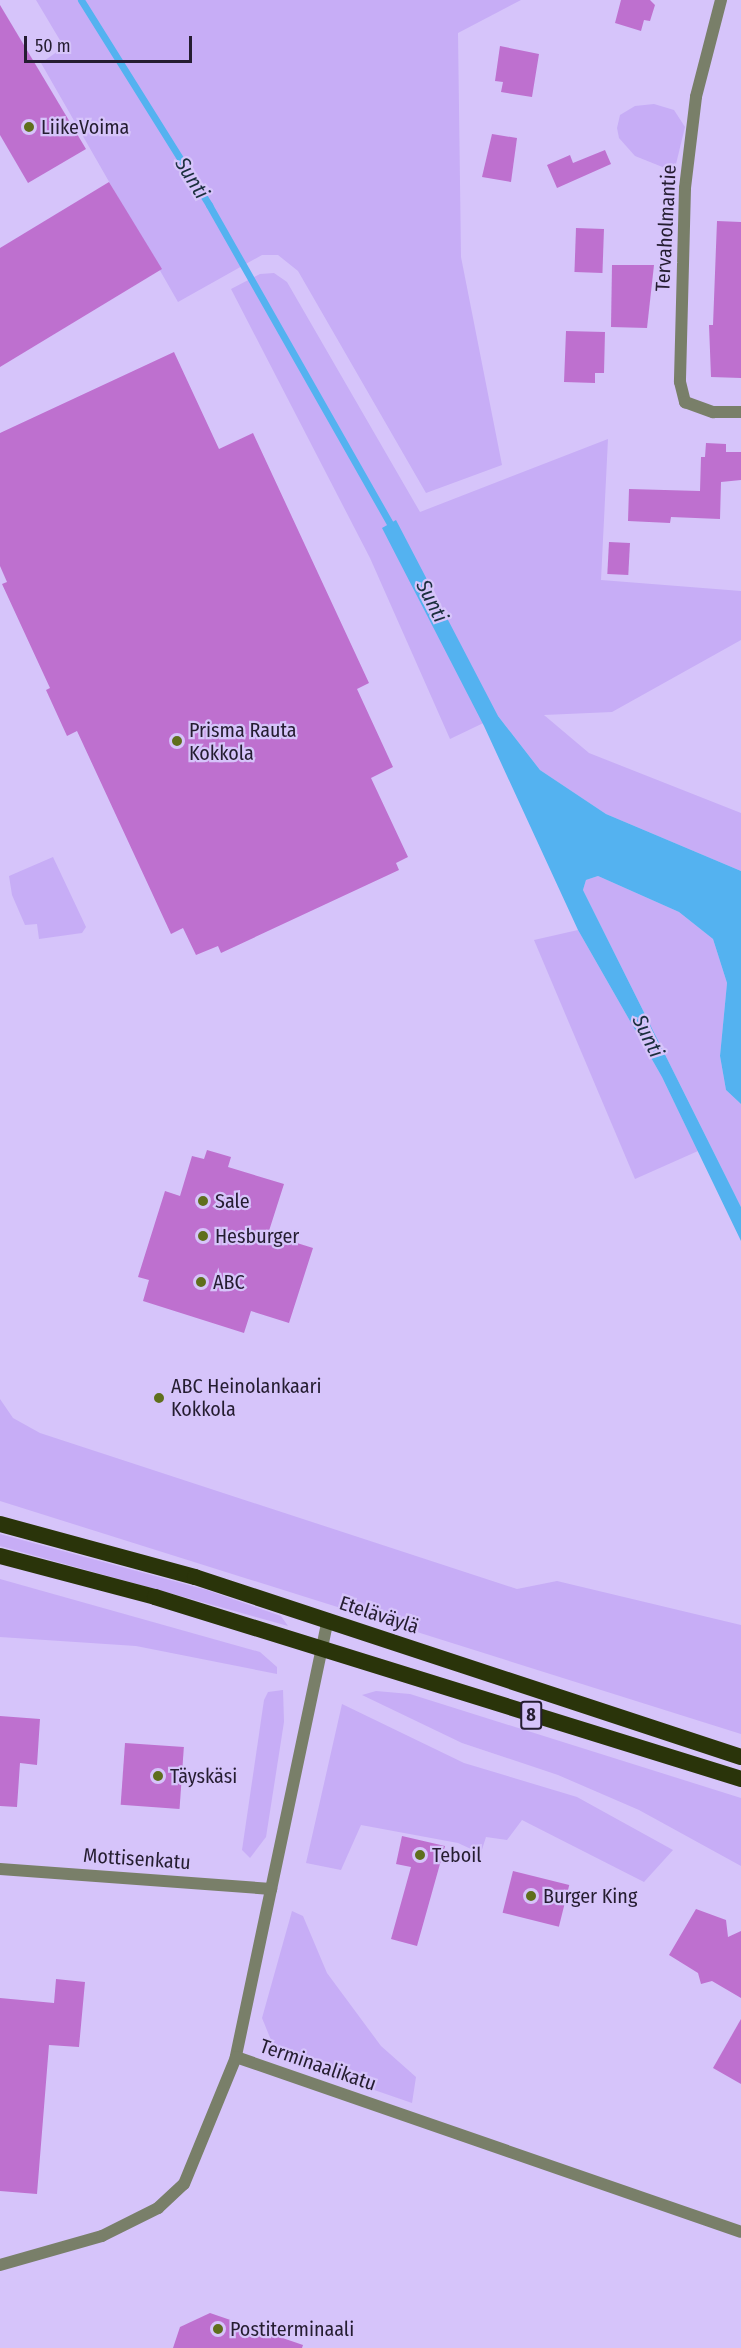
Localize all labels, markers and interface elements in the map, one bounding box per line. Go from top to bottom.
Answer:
scale bar [27,24,195,62]
text: 50 m [35,35,71,57]
place label: LiikeVoima [41,115,129,139]
marker: LiikeVoima [22,120,36,134]
water label: Sunti [170,153,214,203]
street label: Tervaholmantie [651,164,681,292]
water label: Sunti [411,576,453,626]
place label: Prisma Rauta Kokkola [189,718,297,765]
marker: Prisma Rauta Kokkola [170,734,184,748]
water label: Sunti [627,1011,669,1061]
place label: Sale [215,1189,250,1213]
marker: Sale [196,1194,210,1208]
place label: Hesburger [215,1224,299,1248]
marker: Hesburger [196,1229,210,1243]
place label: ABC [213,1270,245,1294]
marker: ABC [194,1275,208,1289]
place label: ABC Heinolankaari Kokkola [171,1374,321,1421]
marker: ABC Heinolankaari Kokkola [152,1391,166,1405]
street label: Eteläväylä [336,1591,422,1639]
road number: 8 [519,1700,543,1730]
place label: Täyskäsi [170,1764,237,1788]
marker: Täyskäsi [151,1769,165,1783]
street label: Mottisenkatu [82,1843,192,1875]
place label: Teboil [432,1843,482,1867]
marker: Teboil [413,1848,427,1862]
place label: Burger King [543,1884,637,1908]
marker: Burger King [524,1889,538,1903]
street label: Terminaalikatu [257,2034,379,2096]
place label: Postiterminaali [230,2317,354,2341]
marker: Postiterminaali [211,2322,225,2336]

